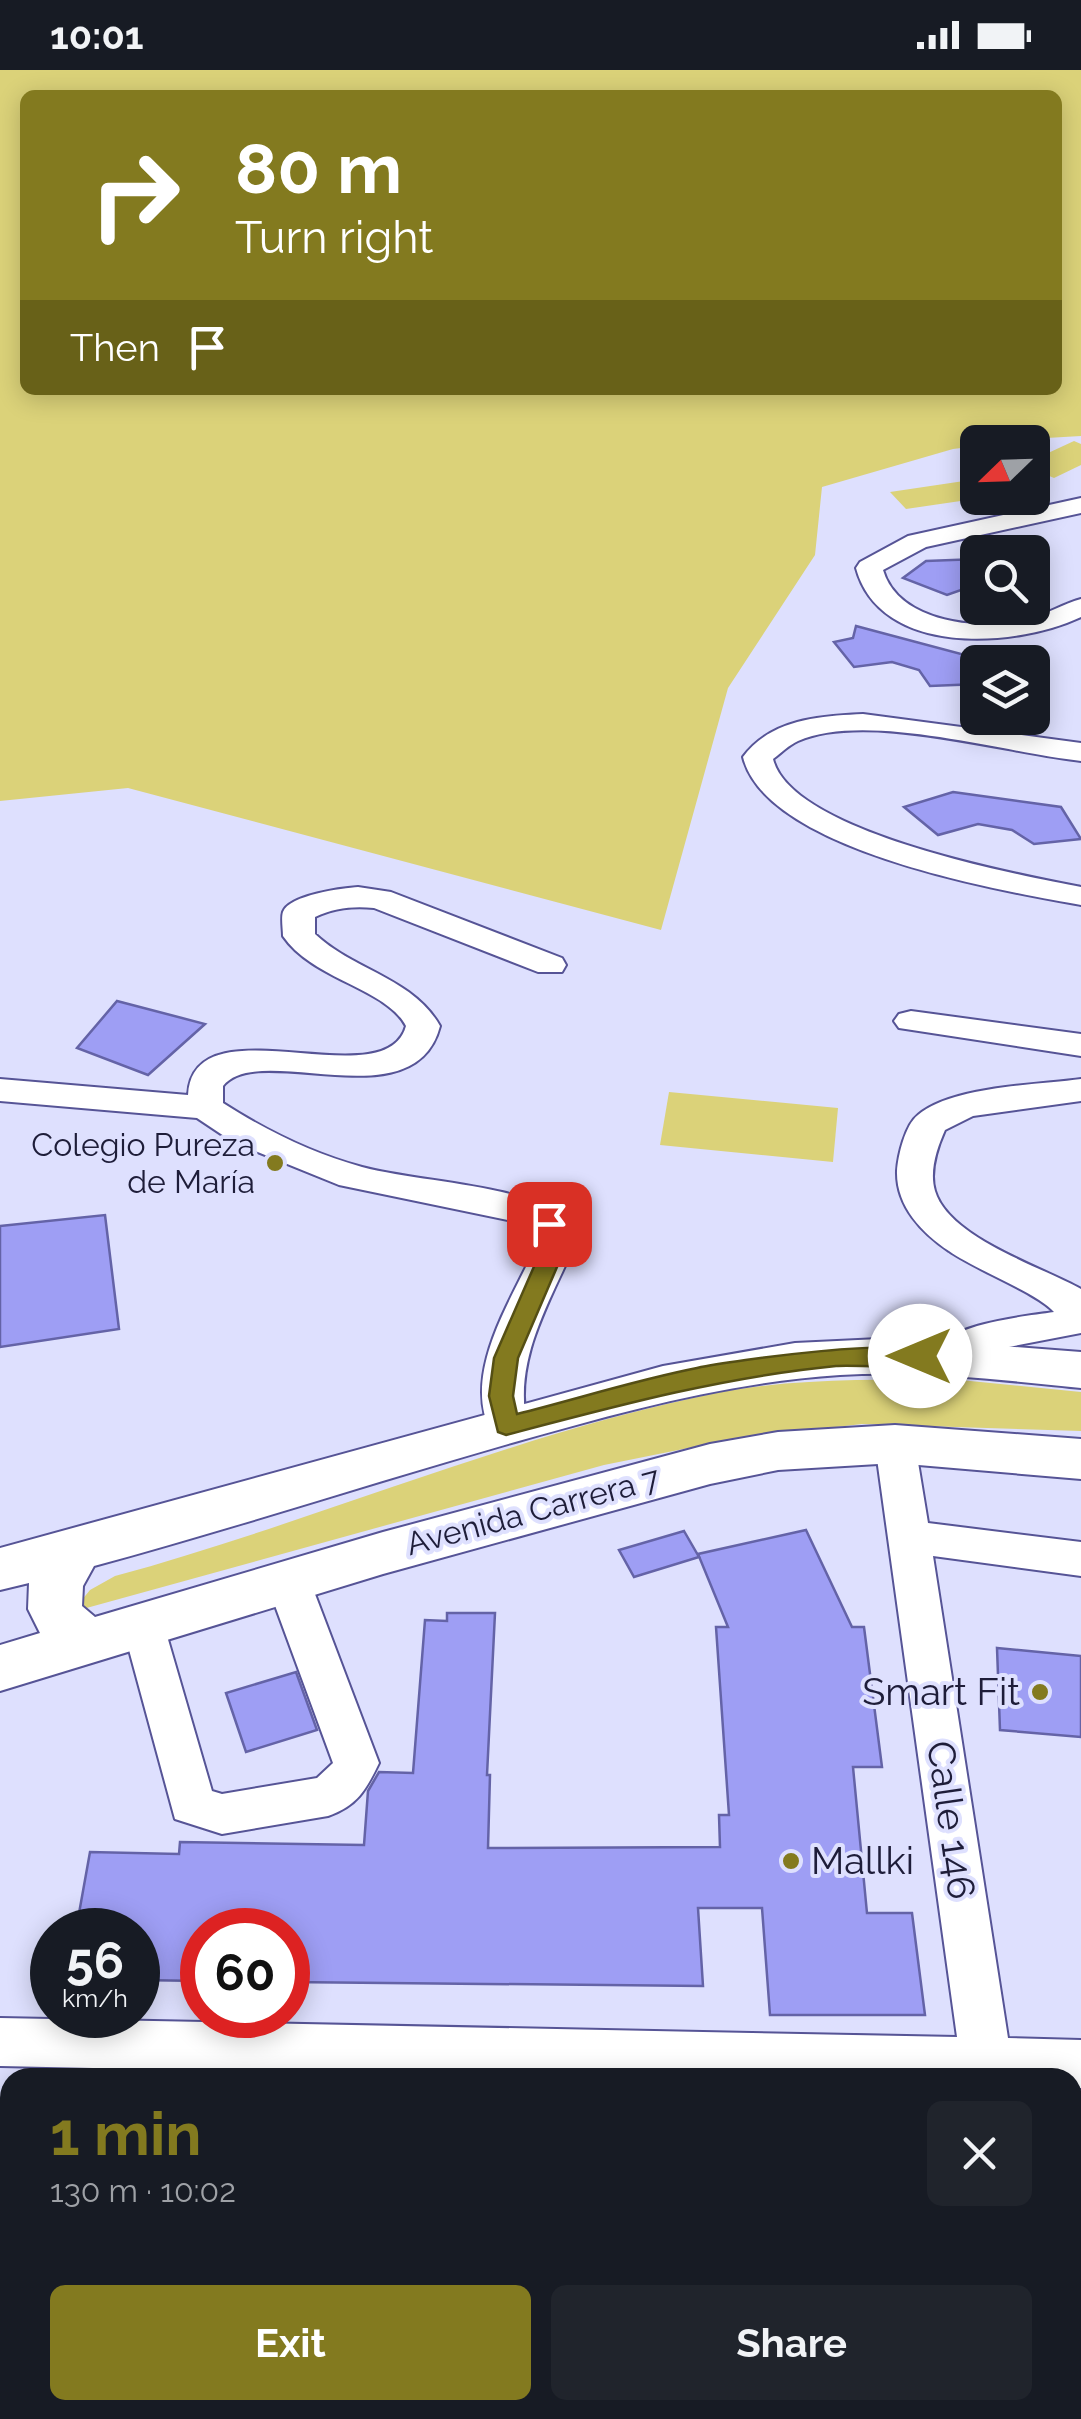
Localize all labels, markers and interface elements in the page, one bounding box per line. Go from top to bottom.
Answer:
text: 10:01 [50,13,144,58]
text: 80 m [235,127,402,209]
icon: right [70,130,200,260]
text: Turn right [235,211,433,264]
icon: arrive [180,320,235,375]
text: Then [70,325,160,370]
north arrow [960,425,1050,515]
map controls [960,425,1050,735]
button: search [960,535,1050,625]
button: layers [960,645,1050,735]
place label: Colegio Pureza de María [31,1126,255,1200]
marker: Colegio Pureza de María [264,1152,286,1174]
pin [507,1182,592,1267]
icon: arrive [522,1197,577,1252]
position arrow [868,1304,972,1408]
street label: Avenida Carrera 7 [402,1459,664,1562]
place label: Smart Fit [862,1669,1020,1714]
marker: Smart Fit [1029,1681,1051,1703]
street label: Calle 146 [918,1738,985,1902]
place label: Mallki [811,1838,914,1883]
marker: Mallki [780,1850,802,1872]
speed limit sign: 60 [180,1908,310,2038]
text: 56 [66,1931,124,1990]
text: km/h [62,1983,128,2013]
text: 1 min [50,2099,201,2169]
button: close [927,2101,1032,2206]
text: 130 m · 10:02 [50,2172,236,2209]
button: Exit [50,2285,531,2400]
button: Share [551,2285,1032,2400]

